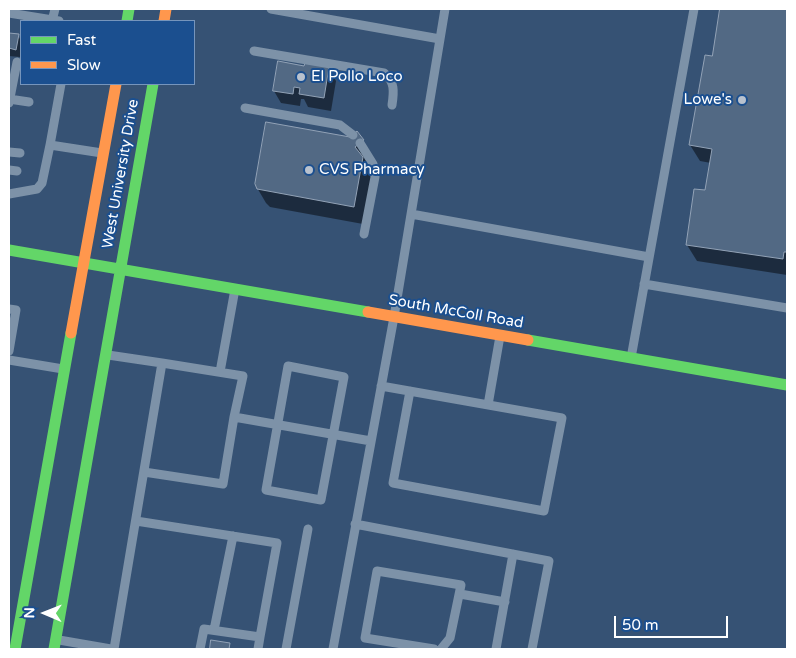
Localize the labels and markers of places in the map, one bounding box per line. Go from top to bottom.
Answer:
place label: El Pollo Loco [311,68,402,86]
marker: El Pollo Loco [295,71,307,83]
place label: Lowe's [684,91,732,109]
marker: Lowe's [736,94,748,106]
place label: CVS Pharmacy [319,161,424,179]
marker: CVS Pharmacy [303,164,315,176]

